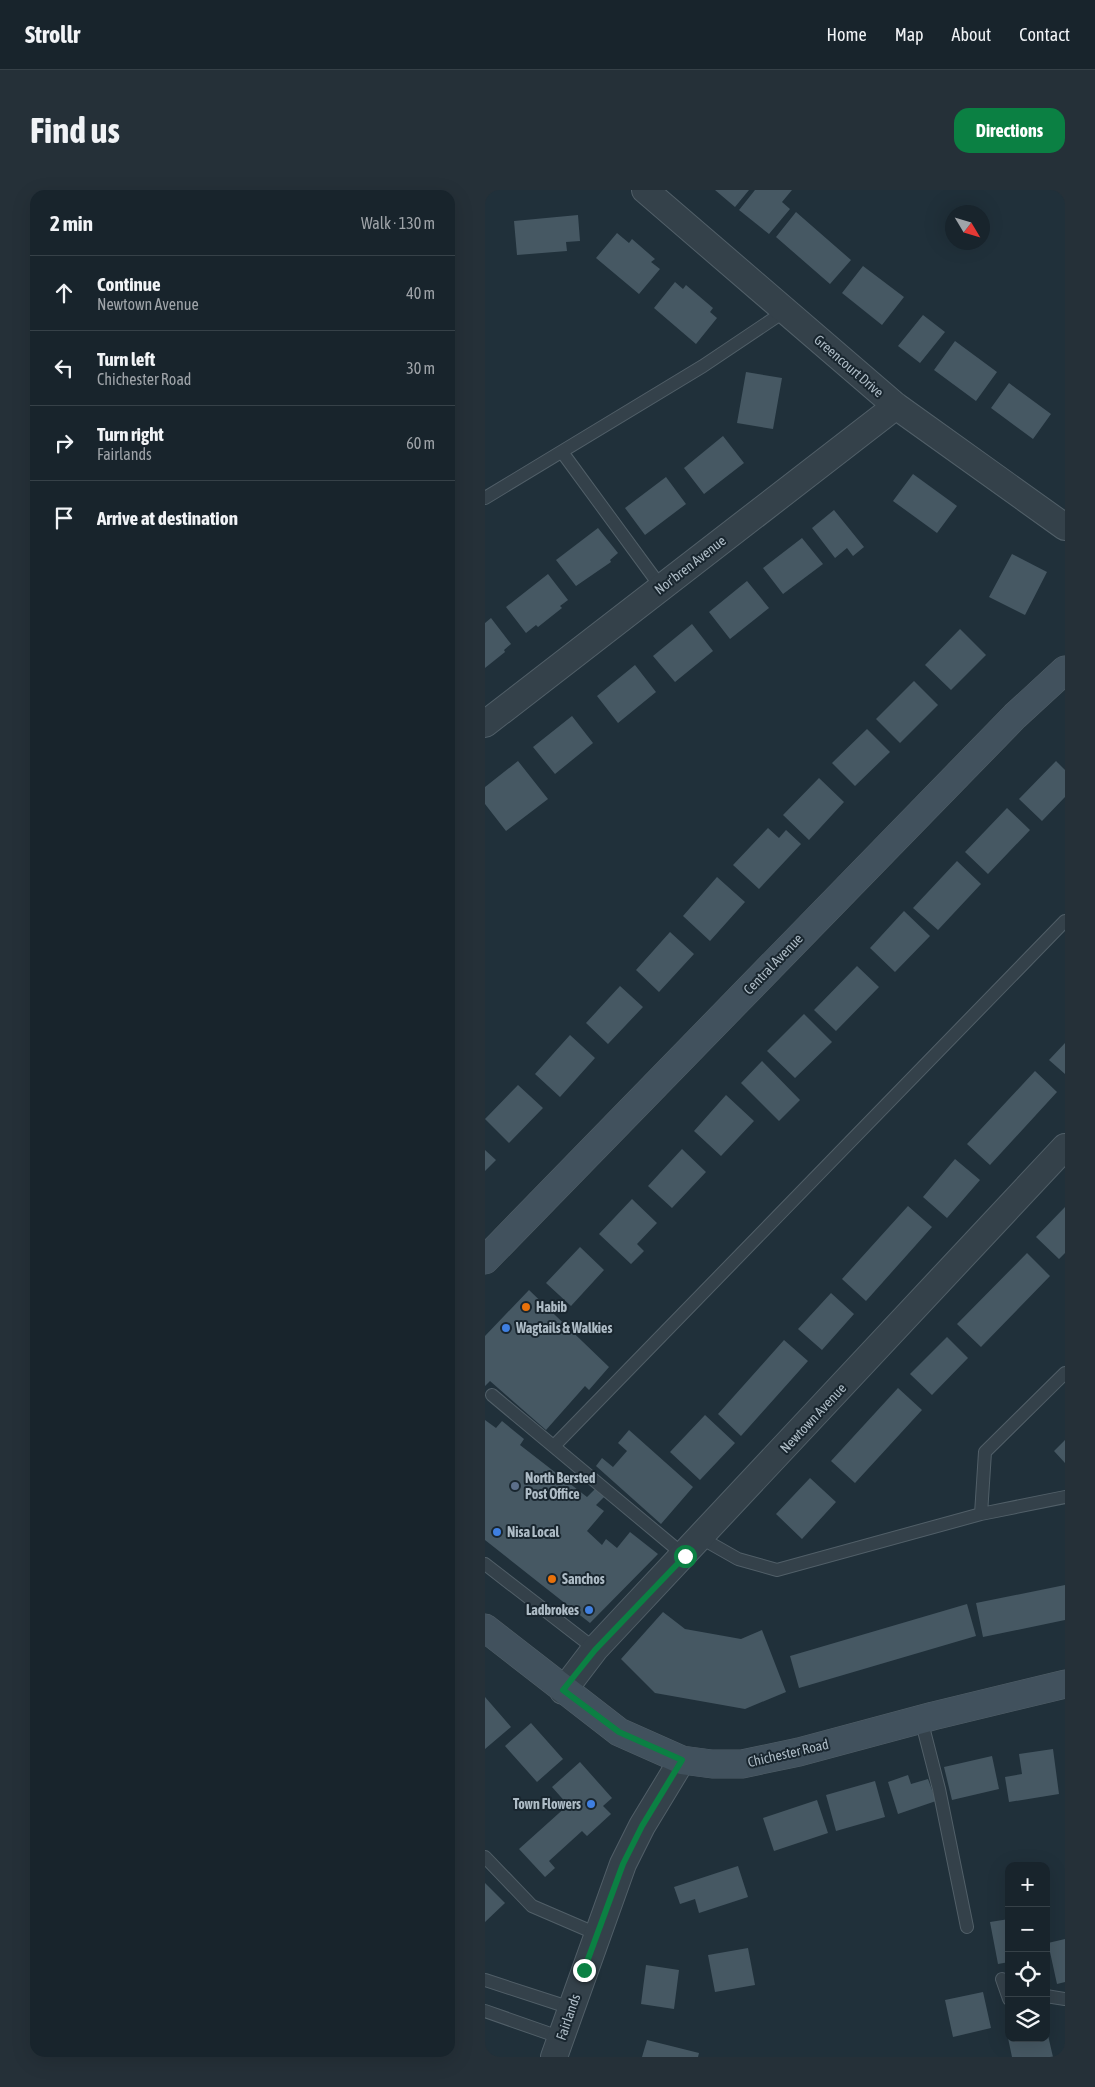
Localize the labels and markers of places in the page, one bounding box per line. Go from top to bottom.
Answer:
place label: Habib [536,1299,567,1315]
marker: Habib [520,1301,532,1313]
place label: Wagtails & Walkies [515,1320,612,1336]
marker: Wagtails & Walkies [500,1322,512,1334]
place label: North Bersted Post Office [525,1470,596,1502]
marker: North Bersted Post Office [509,1480,521,1492]
place label: Nisa Local [507,1524,560,1540]
marker: Nisa Local [491,1526,503,1538]
place label: Sanchos [562,1571,605,1587]
marker: Sanchos [546,1573,558,1585]
place label: Ladbrokes [526,1602,579,1618]
marker: Ladbrokes [583,1604,595,1616]
place label: Town Flowers [513,1796,581,1812]
marker: Town Flowers [585,1798,597,1810]

